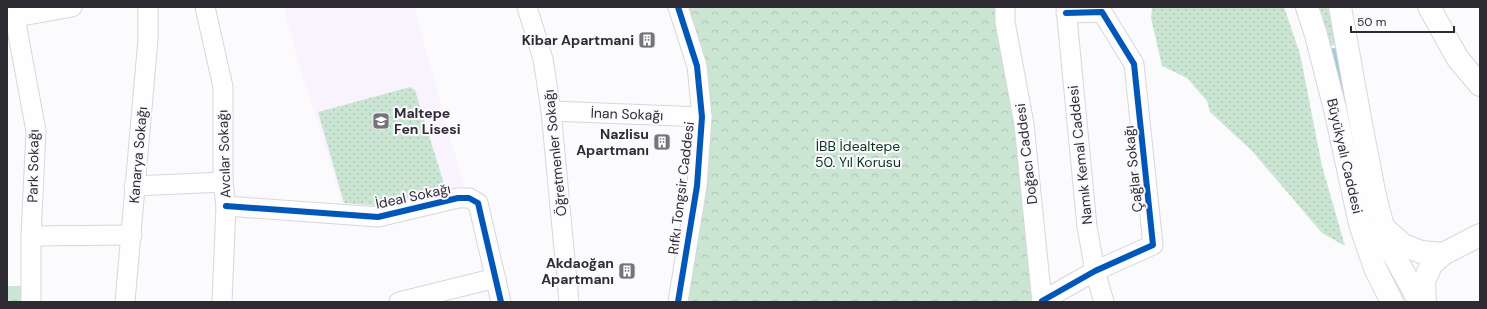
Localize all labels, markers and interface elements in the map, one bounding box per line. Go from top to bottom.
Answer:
scale bar [1351,8,1454,34]
text: 50 m [1357,14,1386,30]
building icon: Kibar Apartmani [637,30,657,50]
place label: Kibar Apartmani [522,31,634,49]
street label: Namık Kemal Caddesi [1064,85,1096,225]
street label: Öğretmenler Sokağı [539,89,571,217]
street label: Büyükyalı Caddesi [1323,97,1367,215]
street label: Doğacı Caddesi [1011,103,1041,205]
place label: Maltepe Fen Lisesi [394,104,461,138]
street label: İnan Sokağı [590,104,664,124]
street label: Kanarya Sokağı [125,106,151,204]
street label: Avcılar Sokağı [213,110,235,198]
school or university icon: Maltepe Fen Lisesi [371,111,391,131]
street label: Rıfkı Tongsir Caddesi [664,121,698,255]
place label: Nazlisu Apartmanı [576,125,649,159]
street label: Çağlar Sokağı [1119,125,1147,213]
street label: Park Sokağı [23,129,43,203]
building icon: Nazlisu Apartmanı [652,132,672,152]
park label: İBB İdealtepe 50. Yıl Korusu [815,137,901,171]
street label: İdeal Sokağı [374,179,452,213]
place label: Akdaoğan Apartmanı [541,254,614,288]
building icon: Akdaoğan Apartmanı [617,261,637,281]

